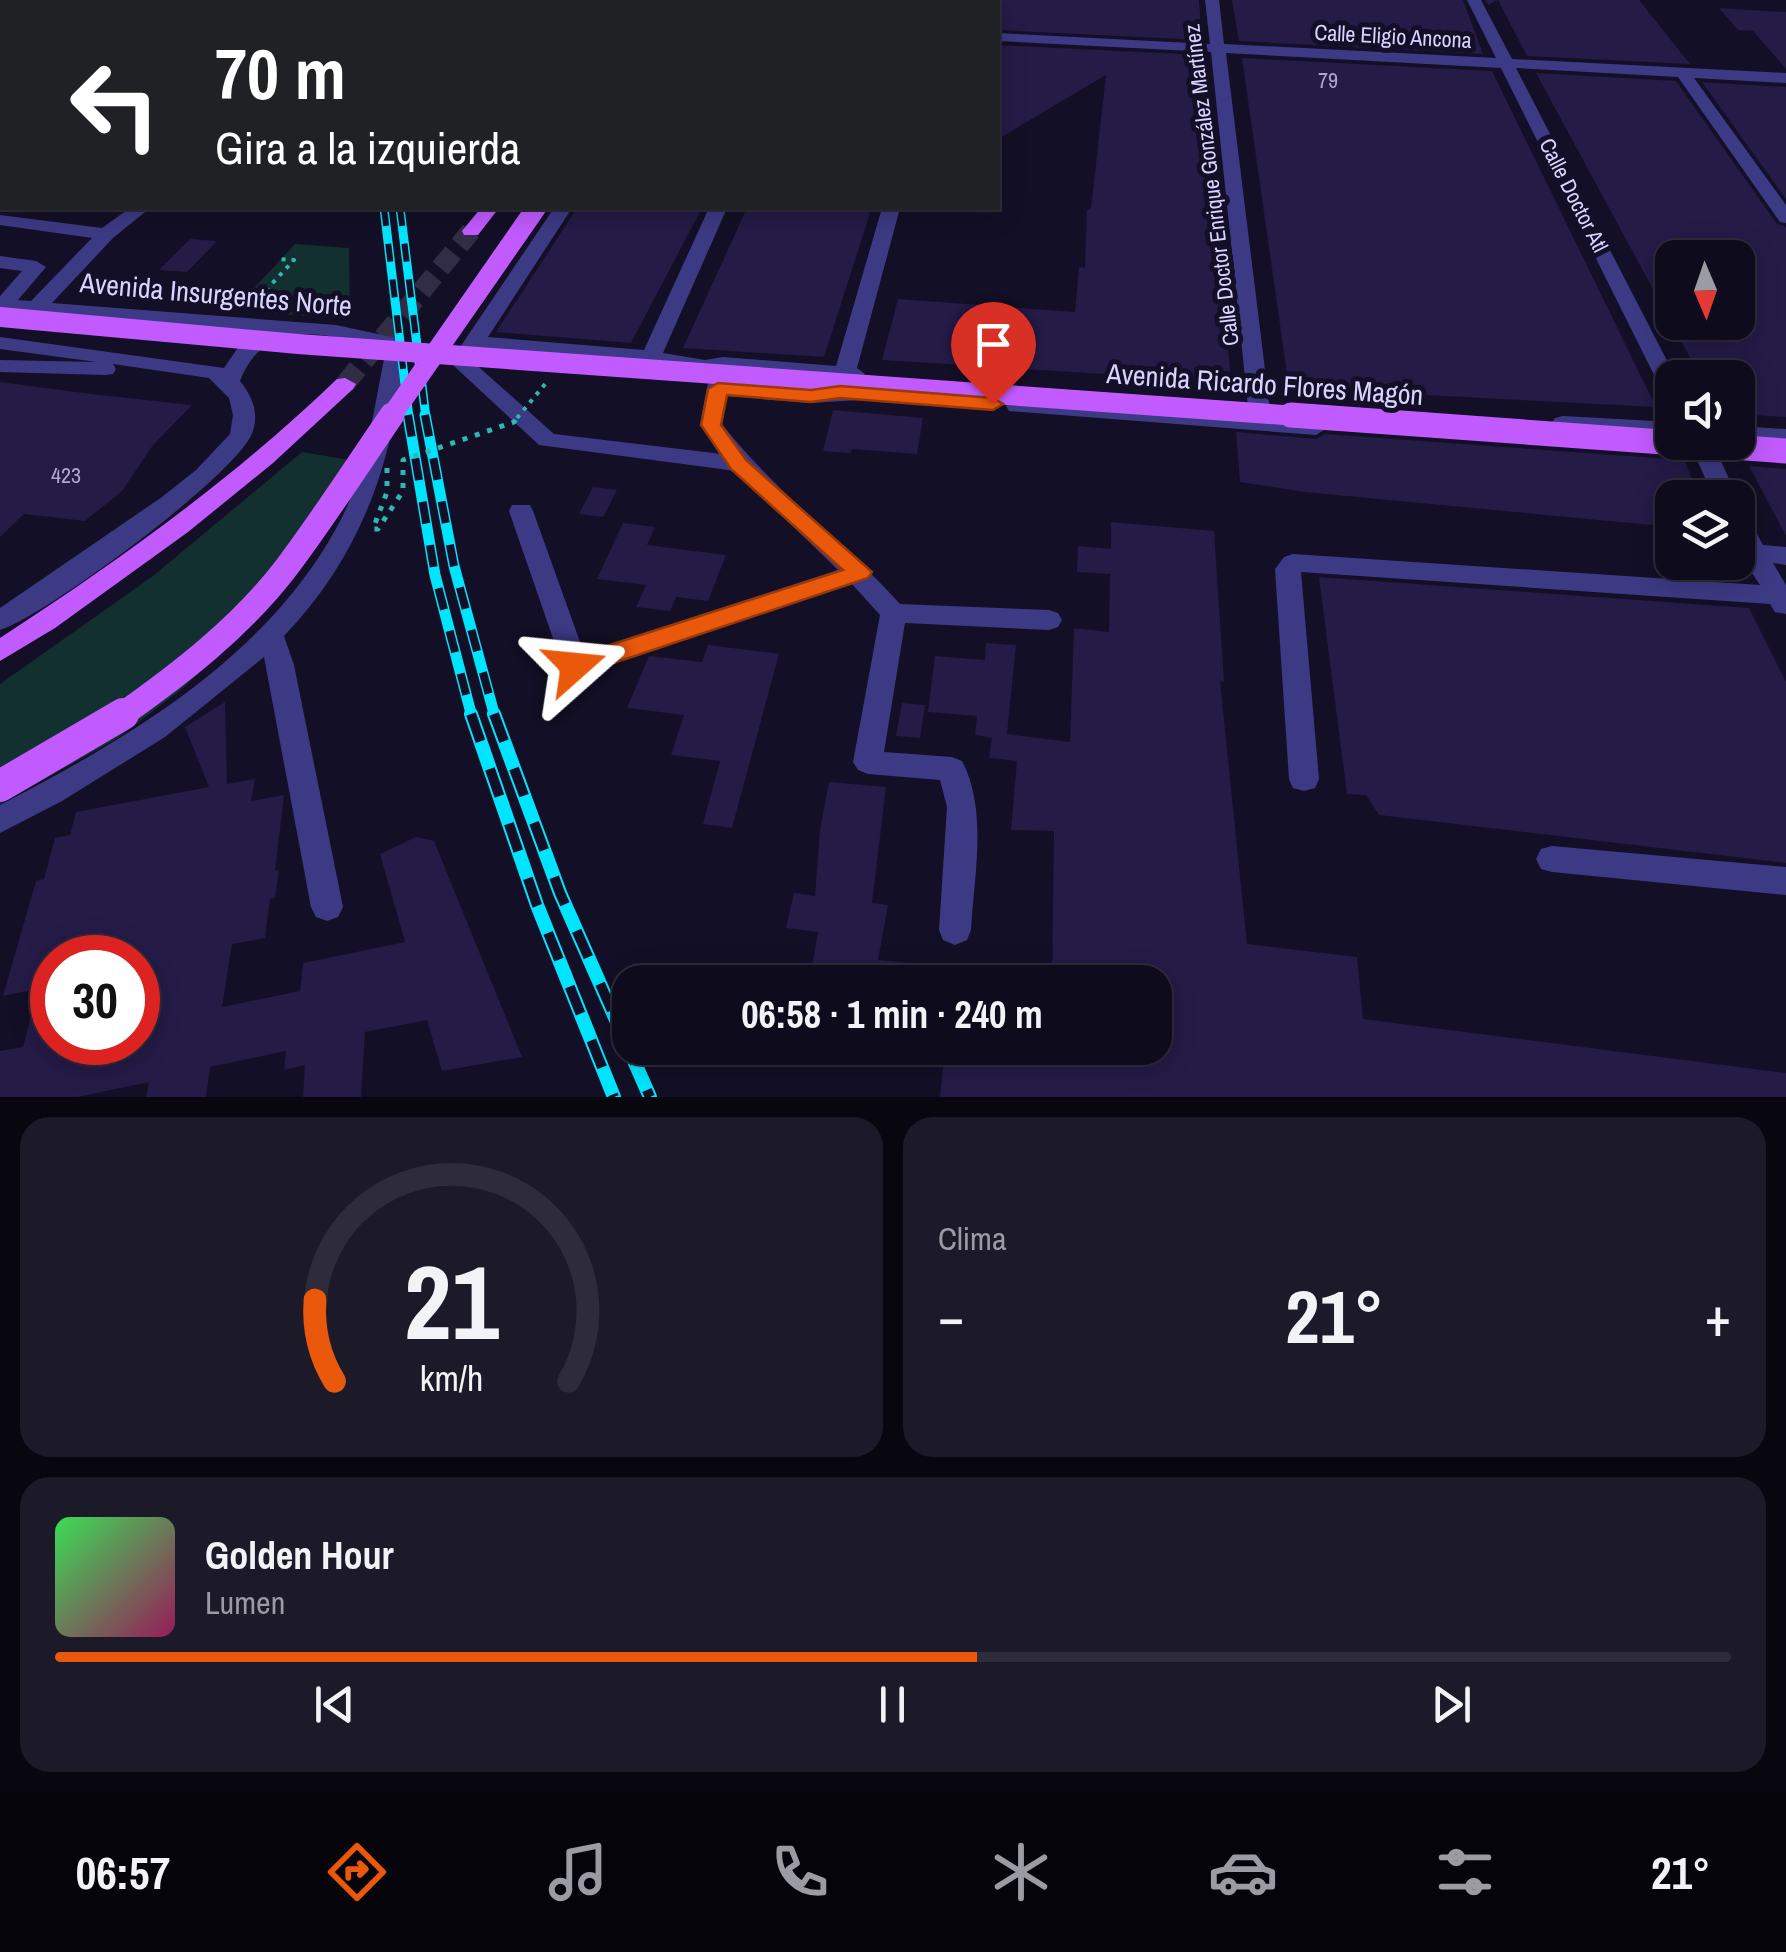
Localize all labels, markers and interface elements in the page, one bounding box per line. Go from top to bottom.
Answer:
street label: Calle Eligio Ancona [1314,17,1472,55]
street label: Calle Doctor Enrique González Martínez [1176,22,1246,348]
text: 70 m [215,27,346,121]
icon: left [50,40,180,170]
house number: 79 [1318,65,1338,95]
text: Gira a la izquierda [215,117,521,178]
street label: Calle Doctor Atl [1532,133,1616,257]
north arrow [1655,240,1755,340]
map controls [1655,240,1755,580]
street label: Avenida Insurgentes Norte [77,263,354,325]
pin [951,302,1036,405]
icon: arrive [966,317,1021,372]
street label: Avenida Ricardo Flores Magón [1104,354,1425,414]
button: sound [1655,360,1755,460]
house number: 423 [51,460,81,490]
button: layers [1655,480,1755,580]
position arrow [523,614,627,718]
speed limit sign: 30 [30,935,160,1065]
text: 06:58 · 1 min · 240 m [741,989,1043,1040]
text: Clima [938,1217,1007,1260]
text: 21 [404,1231,499,1371]
text: 21° [1285,1265,1384,1366]
text: − [938,1279,964,1353]
text: + [1705,1279,1731,1353]
text: km/h [420,1354,483,1402]
text: Golden Hour [205,1530,394,1581]
text: Lumen [205,1581,285,1624]
icon: previous [307,1677,362,1732]
icon: pause [865,1677,920,1732]
icon: next [1424,1677,1479,1732]
icon: directions [322,1837,392,1907]
icon: music [543,1837,613,1907]
icon: phone [765,1837,835,1907]
icon: climate [986,1837,1056,1907]
icon: car [1208,1837,1278,1907]
icon: filters [1430,1837,1500,1907]
text: 06:57 [76,1842,170,1903]
text: 21° [1651,1842,1710,1903]

